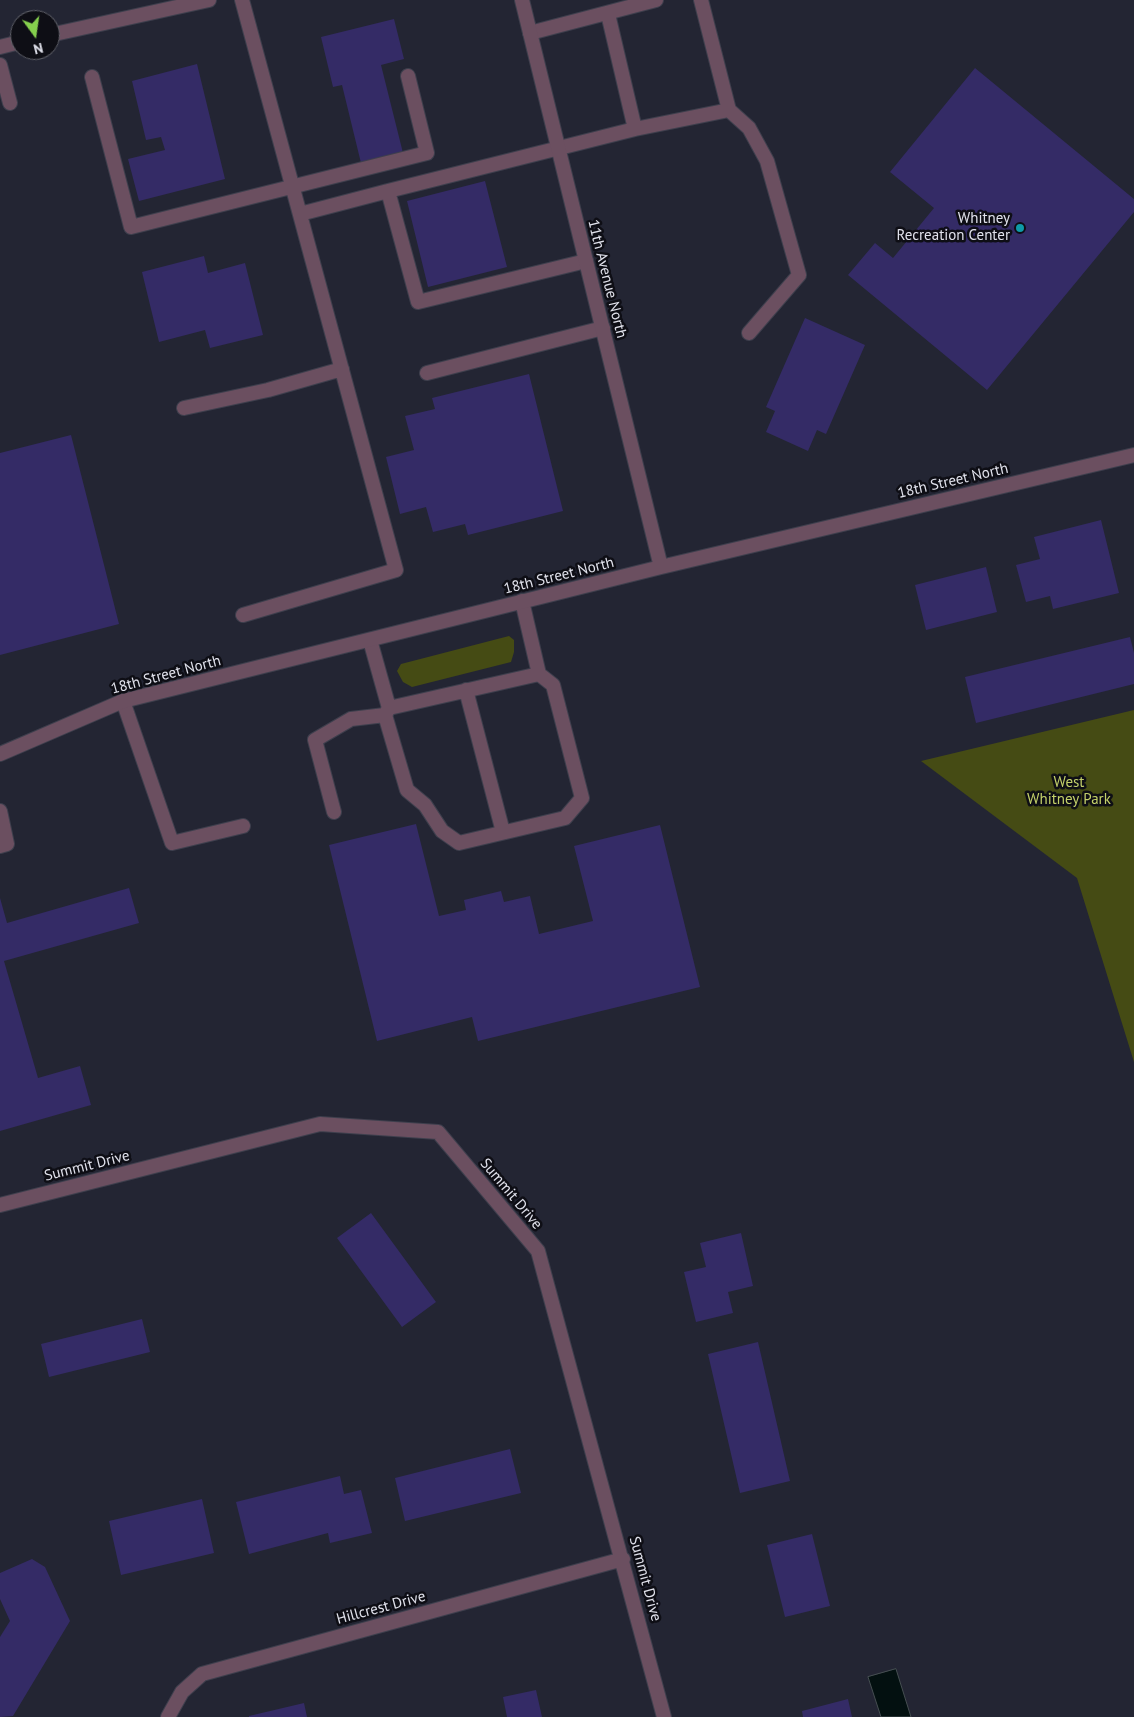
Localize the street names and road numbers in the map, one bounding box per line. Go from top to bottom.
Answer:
street label: 11th Avenue North [584,218,630,340]
street label: 18th Street North [896,460,1010,502]
street label: 18th Street North [502,554,616,598]
street label: 18th Street North [109,652,223,698]
street label: Summit Drive [43,1147,131,1185]
street label: Summit Drive [476,1155,546,1233]
street label: Summit Drive [625,1535,665,1623]
street label: Hillcrest Drive [335,1587,427,1629]

